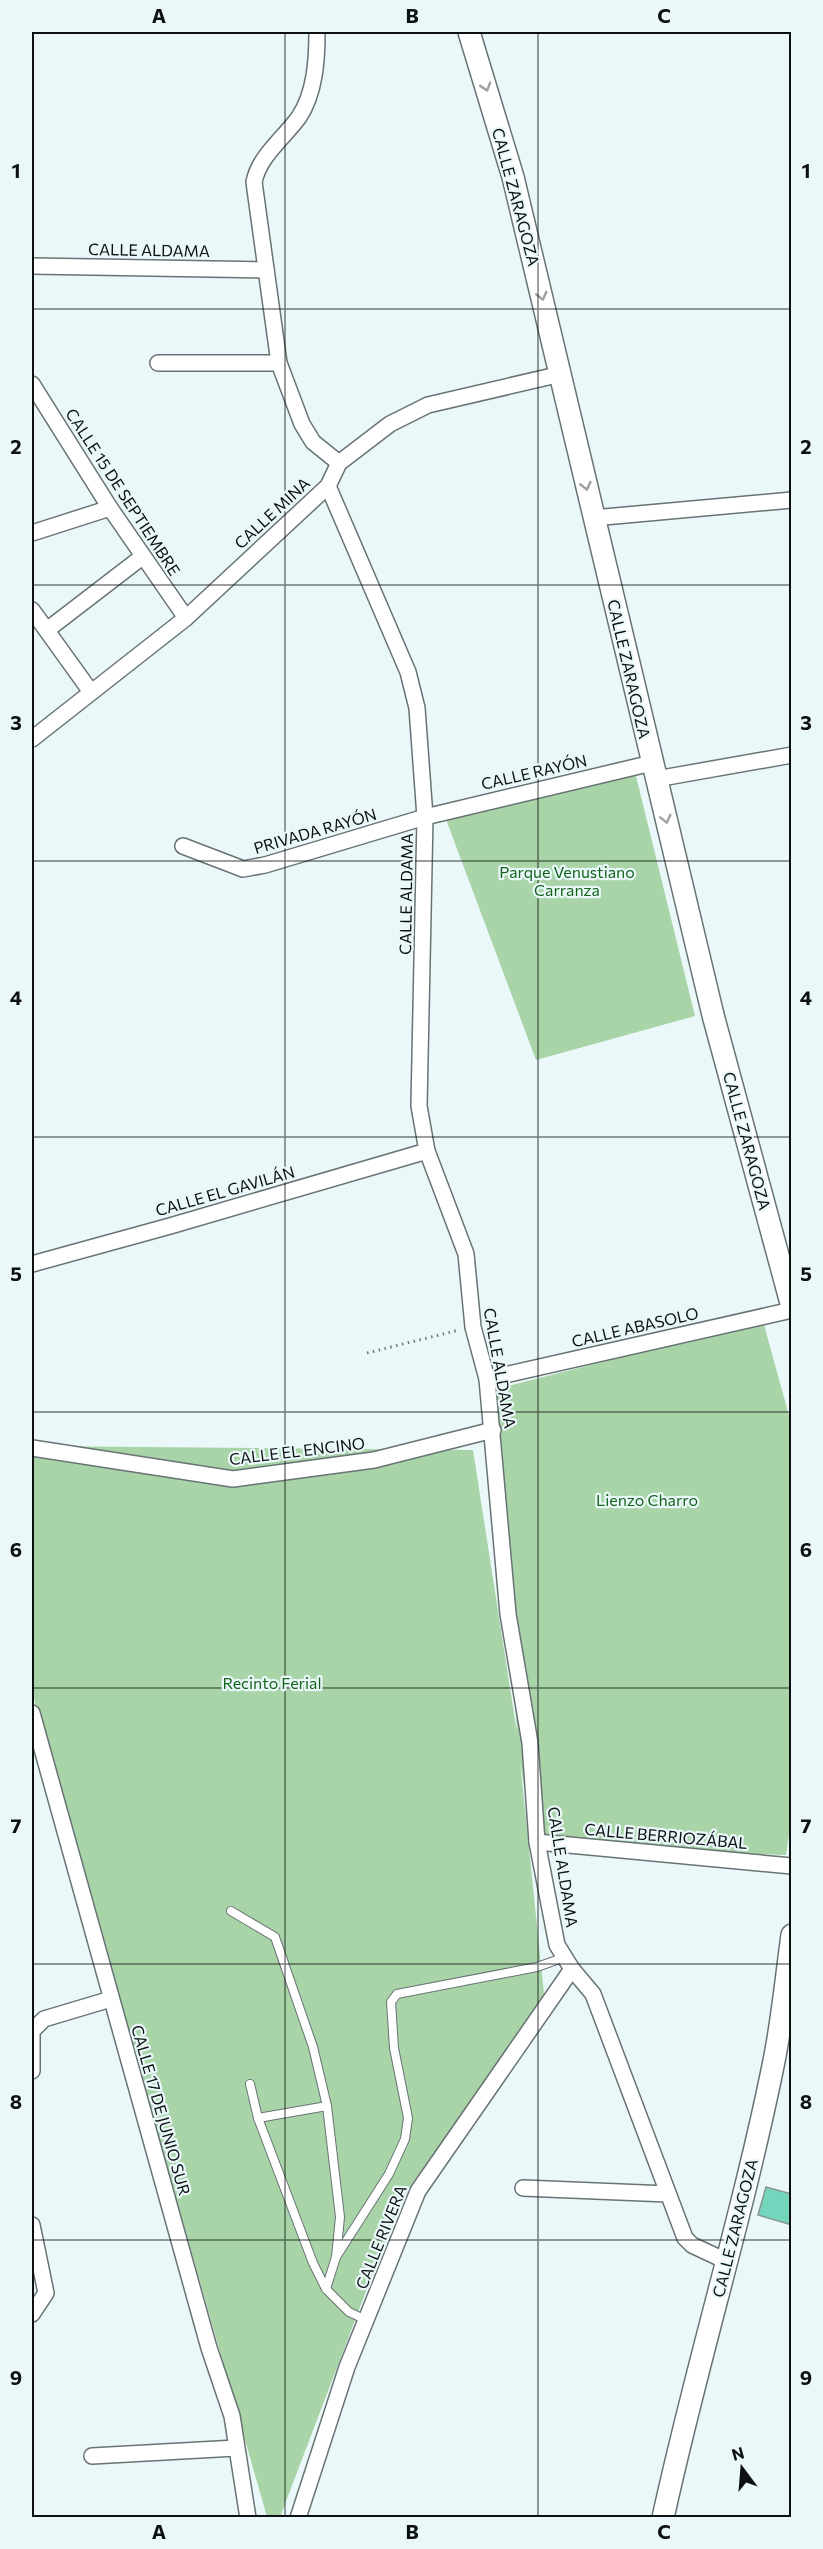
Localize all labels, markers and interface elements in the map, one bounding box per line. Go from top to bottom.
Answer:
text: A [152,3,166,27]
text: B [405,3,419,27]
text: C [657,3,671,27]
one-way arrow [479,82,491,92]
street label: CALLE ZARAGOZA [489,126,544,268]
text: 1 [11,158,21,182]
text: 1 [801,158,811,182]
street label: CALLE ALDAMA [88,239,210,260]
one-way arrow [534,291,547,301]
street label: CALLE 15 DE SEPTIEMBRE [62,405,185,579]
text: 2 [10,434,22,458]
text: 2 [800,434,812,458]
street label: CALLE MINA [230,473,313,552]
one-way arrow [579,481,592,491]
street label: CALLE ZARAGOZA [604,597,655,740]
text: 3 [10,710,22,734]
text: 3 [800,710,812,734]
street label: CALLE RAYÓN [479,750,589,793]
street label: PRIVADA RAYÓN [251,804,378,857]
one-way arrow [658,813,671,823]
street label: CALLE ALDAMA [395,833,416,955]
park label: Parque Venustiano Carranza [499,862,635,899]
text: 4 [10,985,22,1009]
text: 4 [800,985,812,1009]
street label: CALLE ZARAGOZA [720,1070,775,1212]
street label: CALLE EL GAVILÁN [153,1162,297,1219]
text: 5 [10,1261,22,1285]
text: 5 [800,1261,812,1285]
street label: CALLE ABASOLO [570,1303,700,1350]
street label: CALLE ALDAMA [481,1306,520,1430]
street label: CALLE EL ENCINO [228,1433,366,1468]
park label: Lienzo Charro [596,1490,698,1509]
text: 6 [10,1537,22,1561]
text: 6 [800,1537,812,1561]
park label: Recinto Ferial [222,1673,322,1692]
street label: CALLE ALDAMA [545,1805,582,1929]
text: 7 [11,1813,22,1837]
text: 7 [801,1813,812,1837]
street label: CALLE BERRIOZÁBAL [584,1819,748,1852]
street label: CALLE 17 DE JUNIO SUR [128,2022,195,2198]
text: 8 [10,2089,22,2113]
text: 8 [800,2089,812,2113]
street label: CALLE ZARAGOZA [708,2157,761,2299]
street label: CALLE RIVERA [351,2182,410,2292]
text: 9 [10,2365,22,2389]
text: 9 [800,2365,812,2389]
north arrow [712,2438,772,2498]
text: N [729,2442,746,2464]
text: A [152,2519,166,2543]
text: B [405,2519,419,2543]
text: C [657,2519,671,2543]

